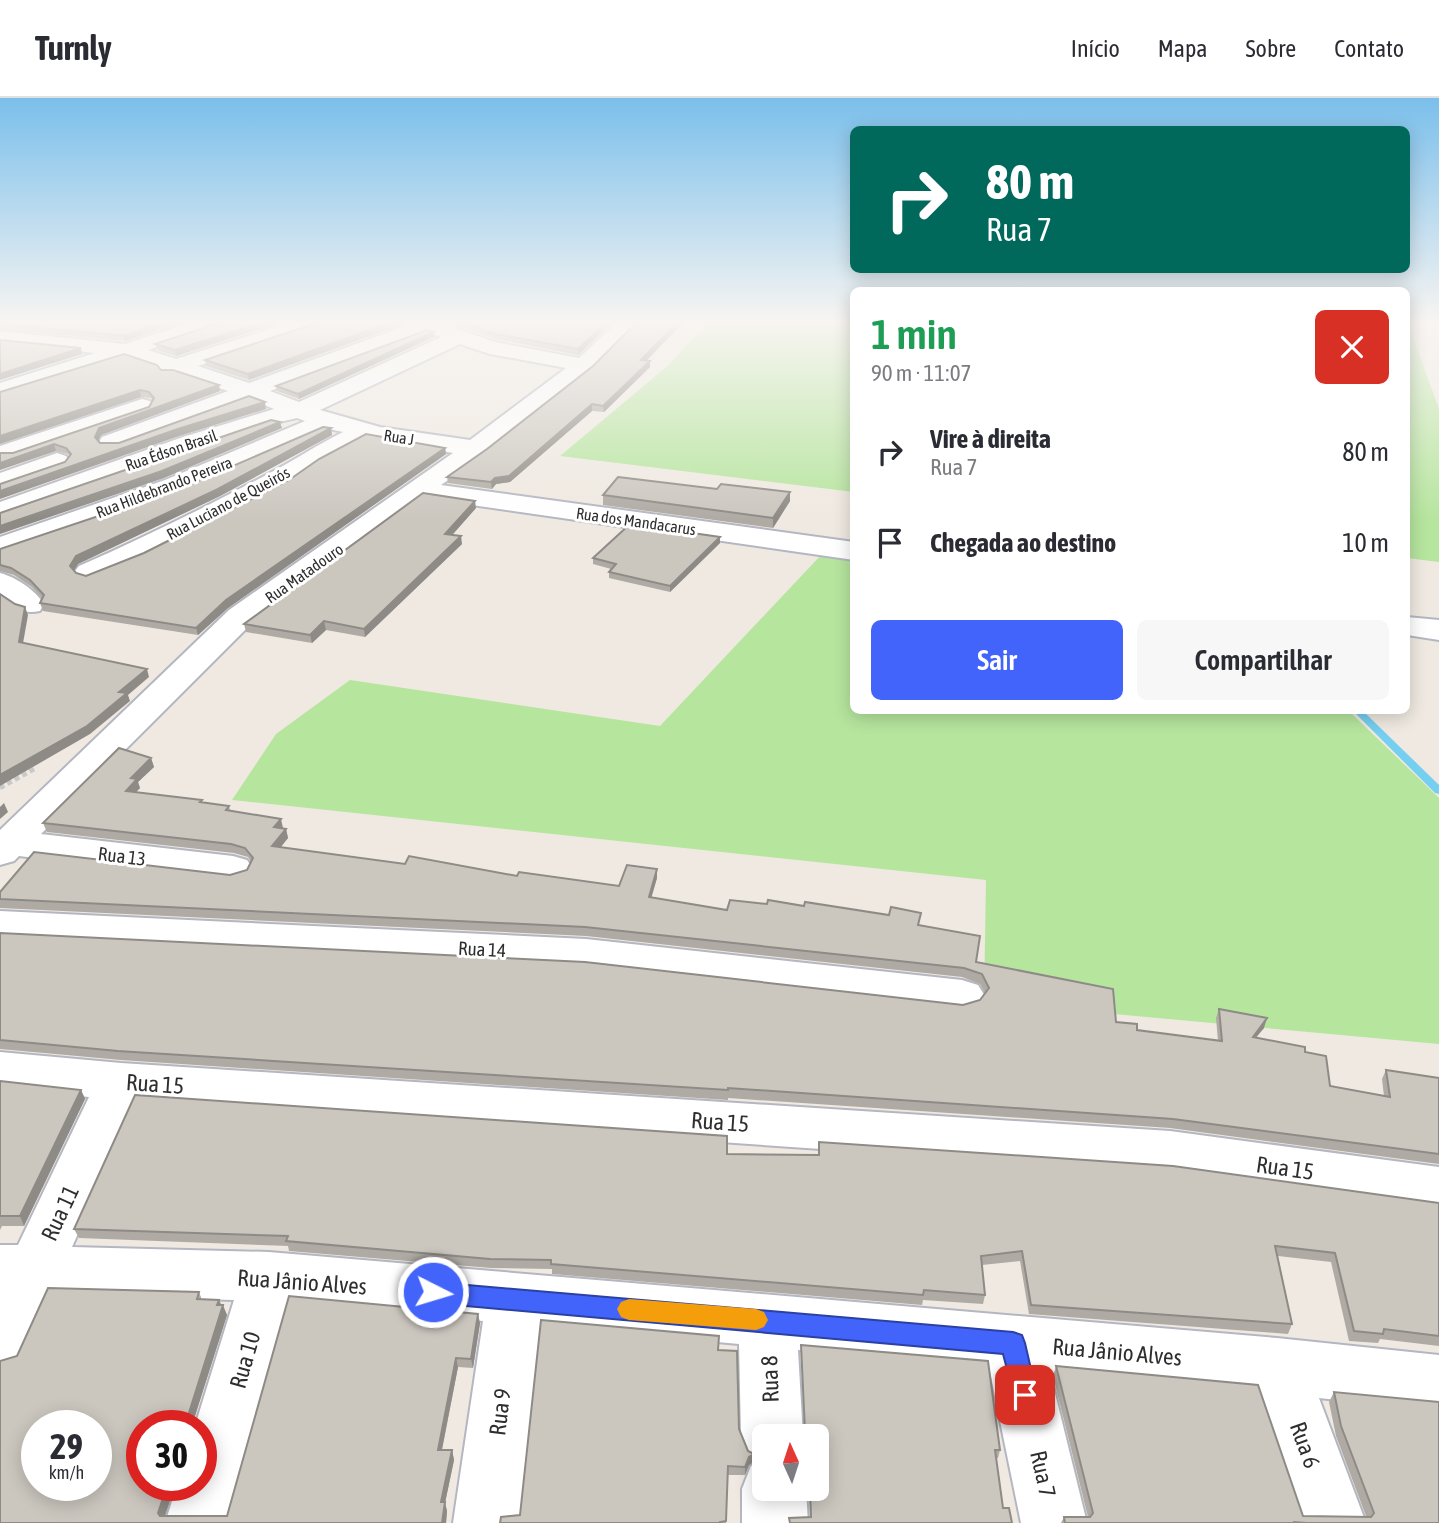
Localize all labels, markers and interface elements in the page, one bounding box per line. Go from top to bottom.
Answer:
text: Turnly [35,29,112,67]
text: Início [1071,35,1120,62]
text: Mapa [1158,35,1208,62]
text: Sobre [1246,35,1296,62]
text: Contato [1334,35,1404,62]
text: 80 m [986,153,1074,209]
icon: right [871,154,962,245]
text: Rua 7 [986,211,1052,248]
text: 1 min [871,310,957,358]
button: close [1315,310,1389,384]
text: 90 m · 11:07 [871,360,971,386]
text: Vire à direita [930,424,1051,454]
street label: Rua Édson Brasil [123,426,220,474]
street label: Rua J [383,426,415,448]
icon: right [871,433,909,471]
text: 80 m [1342,437,1389,467]
street label: Rua Hildebrando Pereira [93,453,235,521]
text: Rua 7 [930,454,977,480]
street label: Rua Luciano de Queirós [163,463,293,543]
street label: Rua dos Mandacarus [575,504,697,538]
icon: arrive [871,524,909,562]
text: Chegada ao destino [930,528,1116,558]
text: 10 m [1342,528,1389,558]
street label: Rua Matadouro [262,540,346,606]
button: Sair [871,620,1123,700]
button: Compartilhar [1137,620,1389,700]
street label: Rua 13 [97,842,147,870]
street label: Rua 14 [457,937,507,961]
street label: Rua 15 [125,1069,185,1099]
street label: Rua 15 [690,1107,750,1137]
street label: Rua 15 [1254,1151,1316,1185]
street label: Rua 11 [36,1181,84,1245]
position arrow [396,1255,470,1329]
street label: Rua Jânio Alves [236,1265,368,1299]
street label: Rua 10 [224,1329,266,1391]
street label: Rua Jânio Alves [1051,1333,1183,1371]
street label: Rua 8 [756,1355,784,1403]
pin [995,1365,1055,1425]
icon: arrive [1006,1376,1044,1414]
street label: Rua 9 [484,1387,516,1437]
speed limit sign: 30 [126,1410,217,1501]
street label: Rua 6 [1285,1418,1325,1472]
north arrow [752,1424,830,1502]
map controls [752,1424,829,1501]
text: 29 [50,1426,83,1466]
street label: Rua 7 [1025,1448,1061,1500]
text: km/h [49,1462,84,1483]

